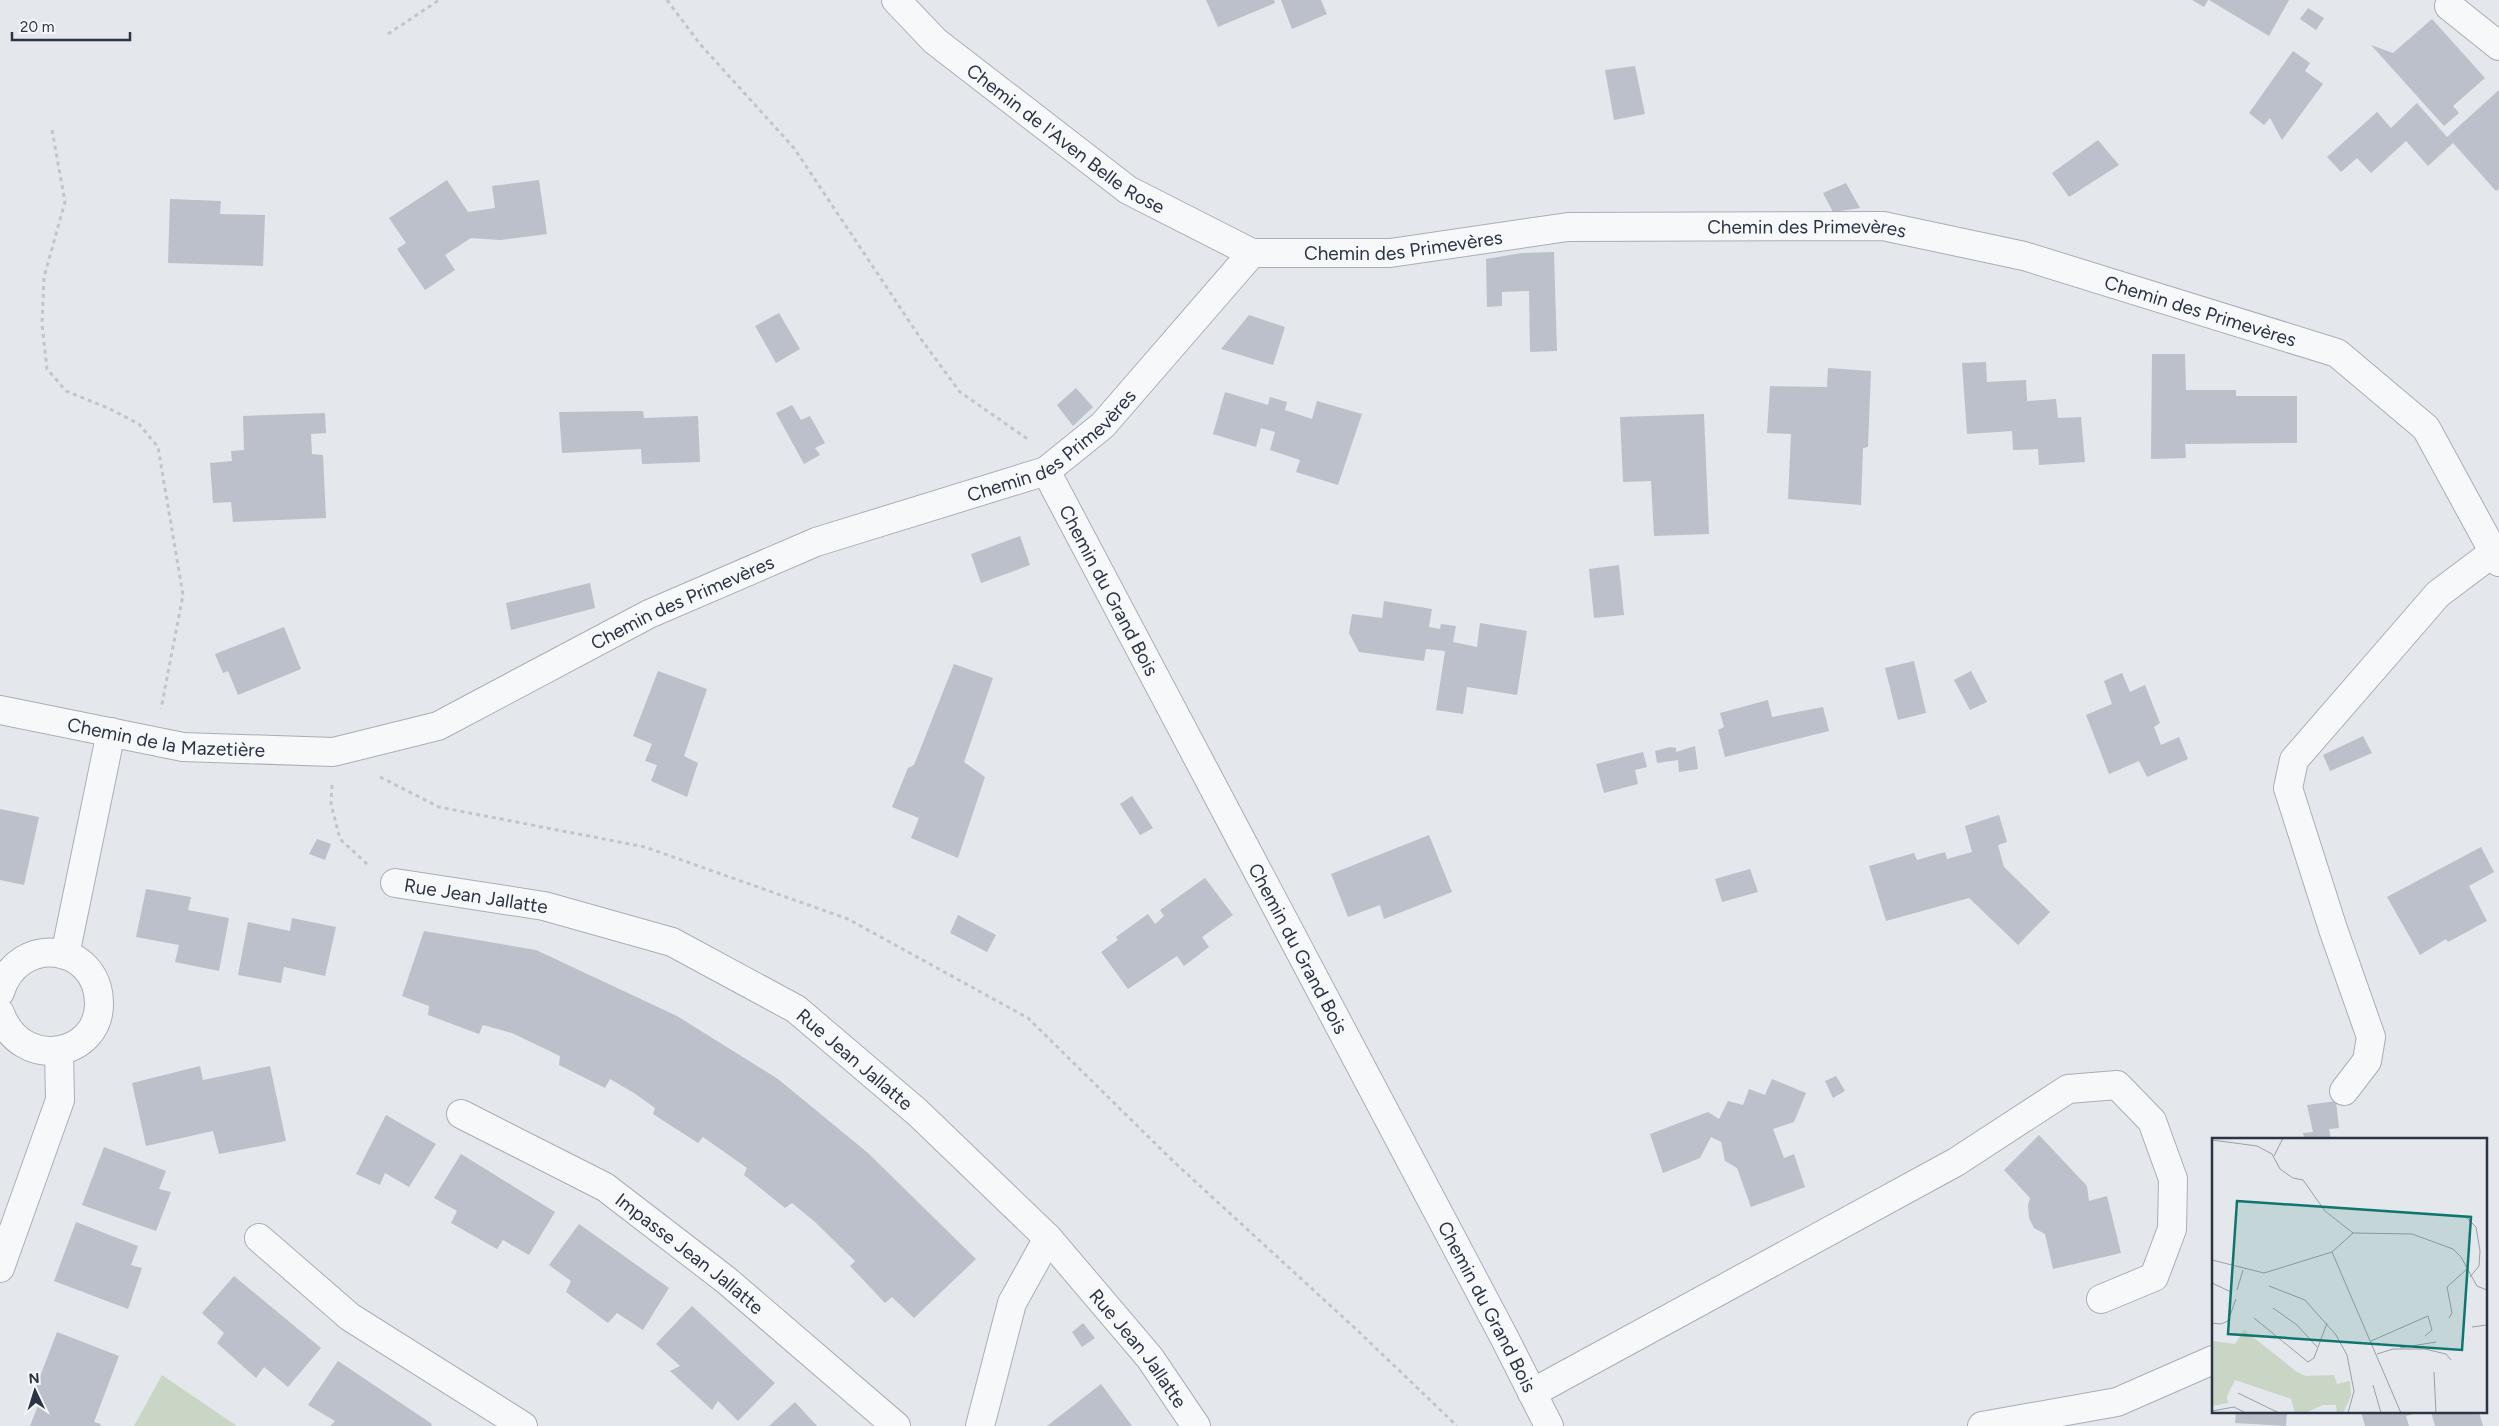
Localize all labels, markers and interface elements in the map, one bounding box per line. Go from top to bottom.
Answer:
scale bar [12,10,130,42]
text: 20 m [20,18,54,36]
street label: Chemin de l'Aven Belle Rose [962,58,1169,218]
street label: Chemin des Primevères [1707,214,1909,242]
street label: Chemin des Primevères [1304,225,1504,265]
street label: Chemin des Primevères [2102,270,2299,351]
street label: Chemin des Primevères [964,384,1141,506]
street label: Chemin du Grand Bois [1055,501,1164,680]
street label: Chemin des Primevères [587,550,778,654]
street label: Chemin de la Mazetière [65,712,266,761]
street label: Chemin du Grand Bois [1244,859,1353,1038]
street label: Rue Jean Jallatte [403,873,549,918]
street label: Rue Jean Jallatte [792,1003,918,1115]
inset map [2212,1138,2486,1414]
street label: Impasse Jean Jallatte [611,1188,769,1319]
street label: Chemin du Grand Bois [1433,1217,1542,1396]
street label: Rue Jean Jallatte [1085,1284,1192,1412]
north arrow [10,1366,60,1416]
text: N [28,1370,40,1387]

